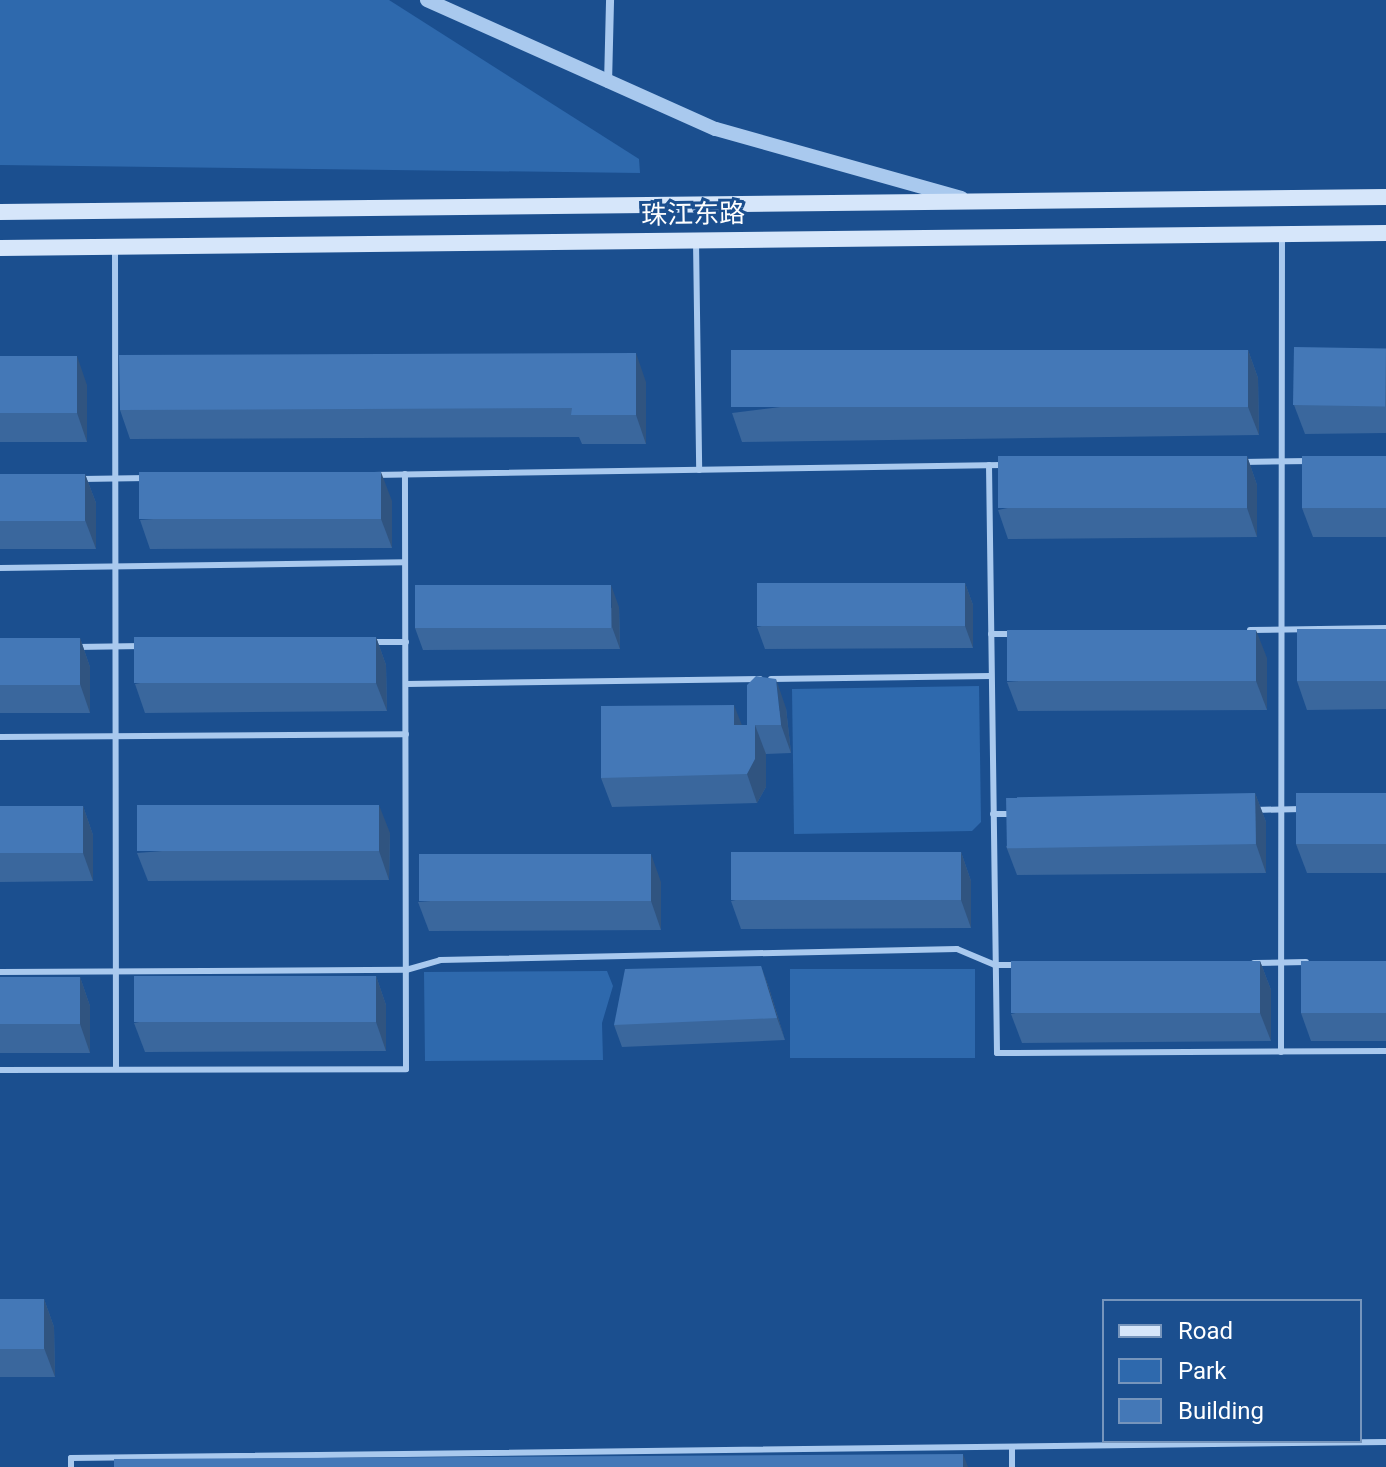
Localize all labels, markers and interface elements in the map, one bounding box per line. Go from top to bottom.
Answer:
street label: 珠江东路 [641,198,745,232]
legend [1102,1299,1362,1443]
text: Road [1178,1317,1233,1345]
text: Park [1178,1357,1226,1385]
text: Building [1178,1397,1264,1425]

